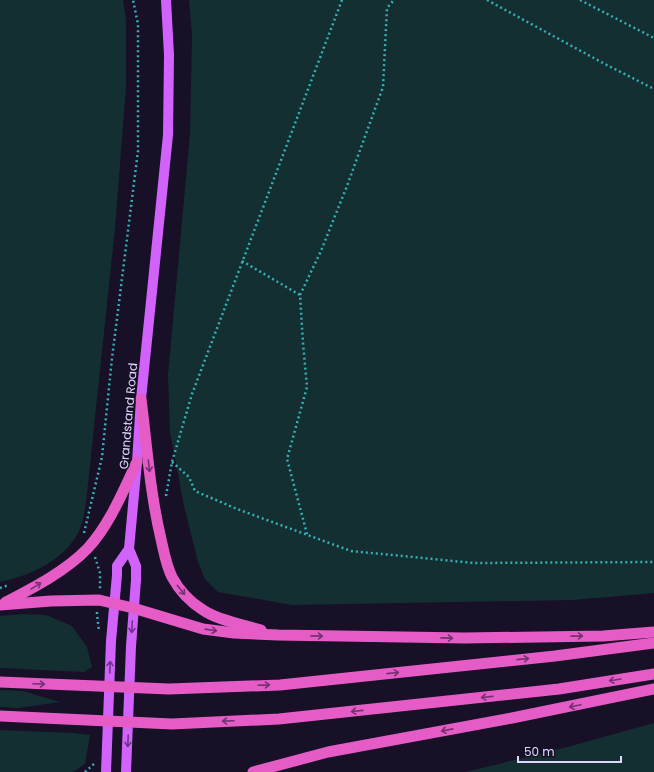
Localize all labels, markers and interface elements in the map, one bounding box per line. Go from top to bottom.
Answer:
street label: Grandstand Road [115,362,141,470]
one-way arrow [145,459,153,472]
one-way arrow [30,581,42,589]
one-way arrow [177,585,186,596]
one-way arrow [129,620,136,633]
one-way arrow [204,626,217,634]
one-way arrow [310,632,323,640]
one-way arrow [570,632,583,640]
one-way arrow [440,634,453,642]
one-way arrow [516,655,529,663]
one-way arrow [106,661,114,674]
one-way arrow [387,669,400,677]
one-way arrow [609,676,622,684]
one-way arrow [32,680,45,688]
one-way arrow [257,682,270,689]
one-way arrow [481,693,494,701]
one-way arrow [568,702,581,710]
one-way arrow [351,707,364,715]
one-way arrow [222,718,235,725]
one-way arrow [441,727,454,735]
one-way arrow [124,734,132,747]
scale bar [518,738,621,764]
text: 50 m [524,743,555,760]

